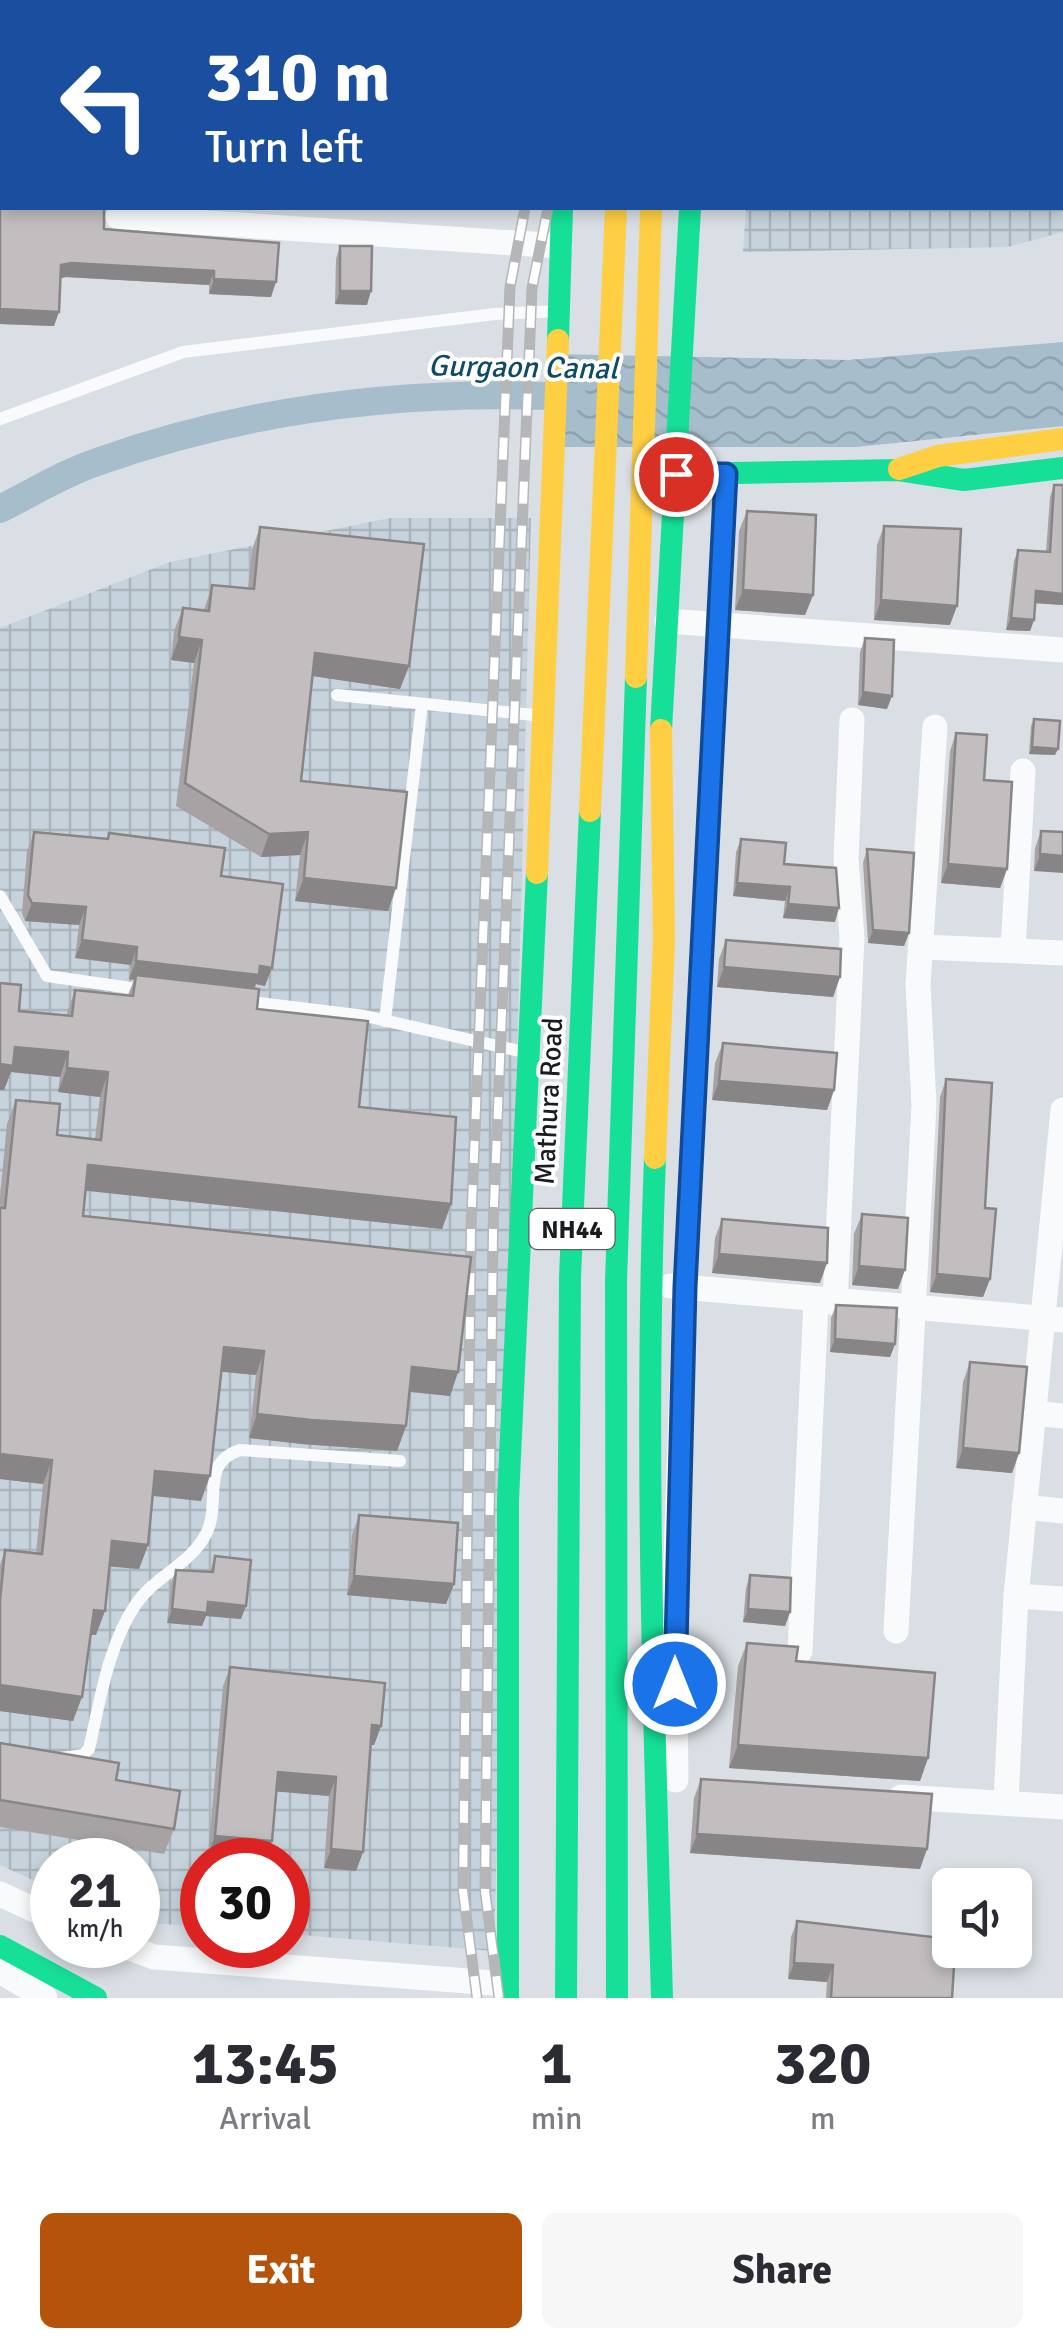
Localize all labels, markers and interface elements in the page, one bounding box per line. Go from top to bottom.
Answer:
text: 310 m [205,34,390,120]
icon: left [40,40,170,170]
text: Turn left [205,120,364,175]
water label: Gurgaon Canal [428,347,620,388]
pin [634,432,719,517]
icon: arrive [649,447,704,502]
street label: Mathura Road [528,1017,570,1185]
road number: NH44 [530,1209,614,1249]
position arrow [623,1632,727,1736]
speed limit sign: 30 [180,1838,310,1968]
text: 21 [68,1860,122,1922]
map controls [932,1868,1032,1968]
button: sound [932,1868,1032,1968]
text: km/h [67,1913,123,1944]
text: 13:45 [192,2027,339,2101]
text: 1 [540,2027,573,2101]
text: 320 [774,2027,871,2101]
text: Arrival [219,2099,311,2138]
text: min [531,2099,582,2138]
text: m [810,2099,835,2138]
button: Exit [40,2213,522,2328]
button: Share [542,2213,1023,2328]

